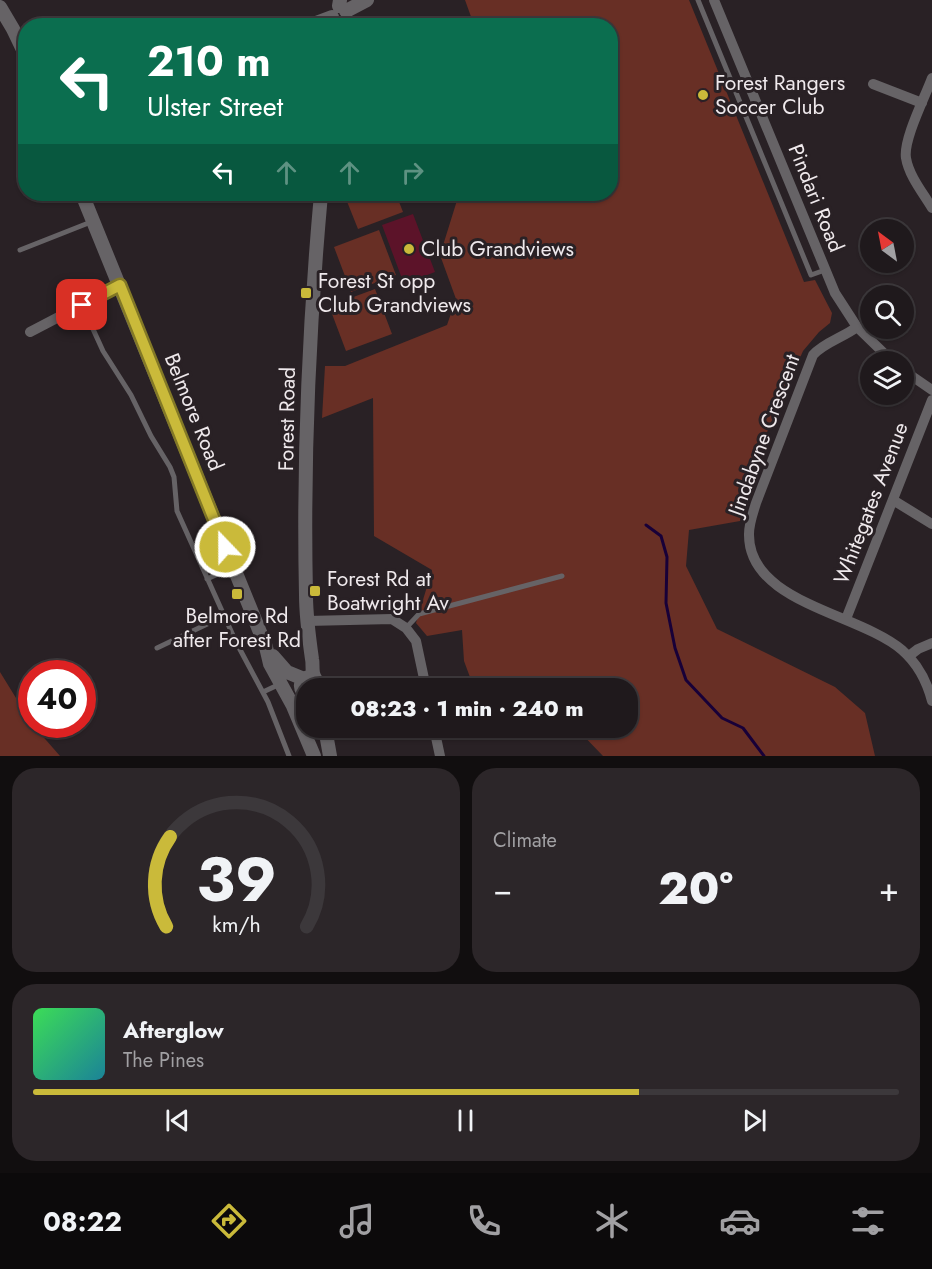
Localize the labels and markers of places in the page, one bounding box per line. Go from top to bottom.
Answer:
place label: Forest Rangers Soccer Club [715,68,845,122]
marker: Forest Rangers Soccer Club [696,88,710,102]
place label: Club Grandviews [421,234,574,264]
marker: Club Grandviews [402,242,416,256]
place label: Forest St opp Club Grandviews [318,266,471,320]
pin [56,279,107,330]
marker: Forest St opp Club Grandviews [299,286,313,300]
place label: Forest Rd at Boatwright Av [327,564,449,618]
marker: Forest Rd at Boatwright Av [308,584,322,598]
marker: Belmore Rd after Forest Rd [230,587,244,601]
place label: Belmore Rd after Forest Rd [173,601,301,655]

